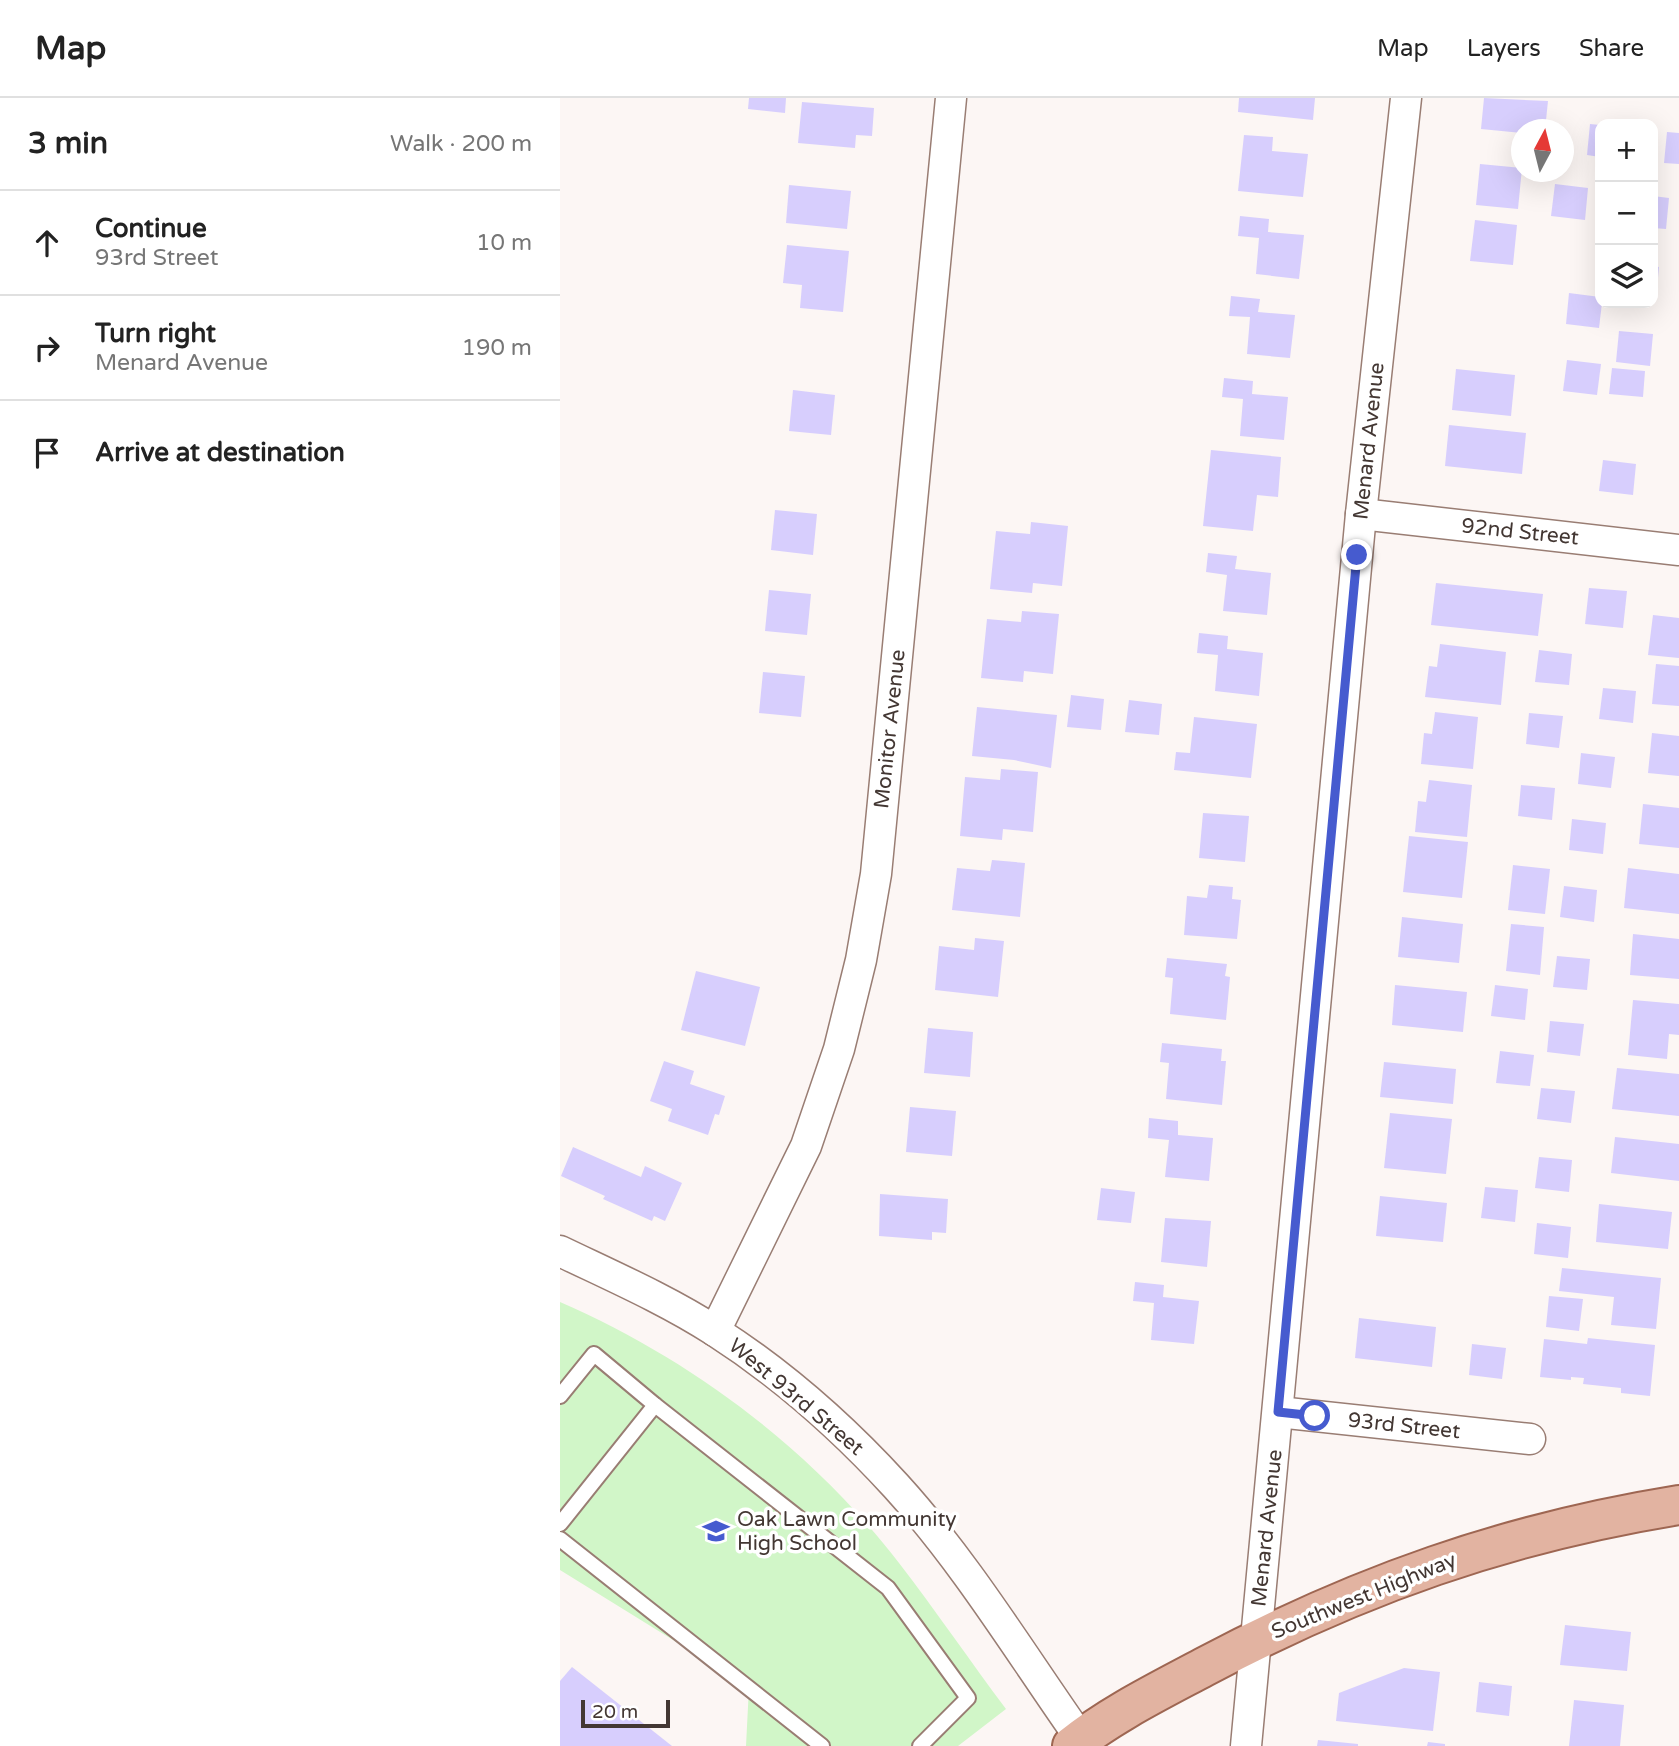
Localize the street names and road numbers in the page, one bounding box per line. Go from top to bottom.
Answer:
street label: Menard Avenue [1348,361,1390,521]
street label: 92nd Street [1460,513,1580,551]
street label: Monitor Avenue [869,648,911,810]
street label: West 93rd Street [723,1333,869,1461]
street label: 93rd Street [1347,1408,1461,1444]
street label: Menard Avenue [1246,1448,1288,1608]
street label: Southwest Highway [1268,1547,1460,1645]

